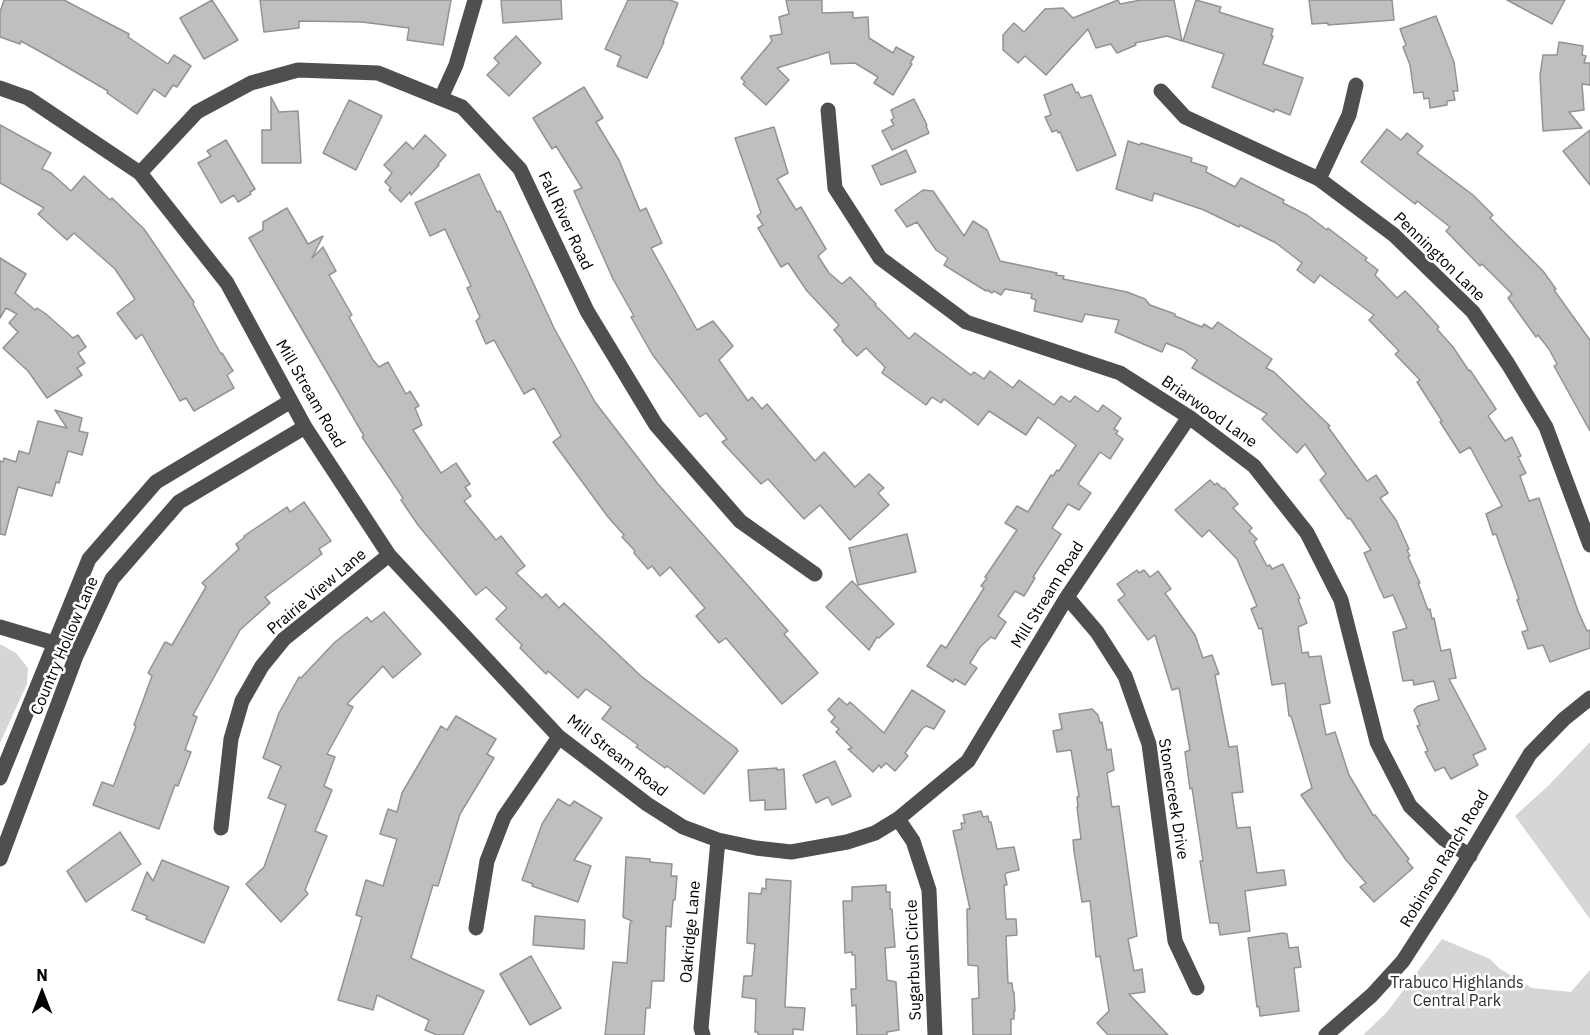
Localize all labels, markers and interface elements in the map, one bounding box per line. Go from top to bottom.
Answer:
street label: Fall River Road [534,169,596,273]
street label: Pennington Lane [1389,209,1489,305]
street label: Mill Stream Road [271,336,349,452]
street label: Briarwood Lane [1157,372,1261,452]
street label: Mill Stream Road [1008,538,1088,652]
street label: Prairie View Lane [264,545,370,639]
street label: Country Hollow Lane [27,574,103,718]
street label: Mill Stream Road [563,711,671,801]
street label: Stonecreek Drive [1154,737,1192,861]
street label: Robinson Ranch Road [1397,787,1493,931]
street label: Oakridge Lane [677,880,705,984]
street label: Sugarbush Circle [902,899,926,1021]
north arrow [12,963,72,1023]
text: N [36,965,48,985]
park label: Trabuco Highlands Central Park [1390,973,1524,1011]

